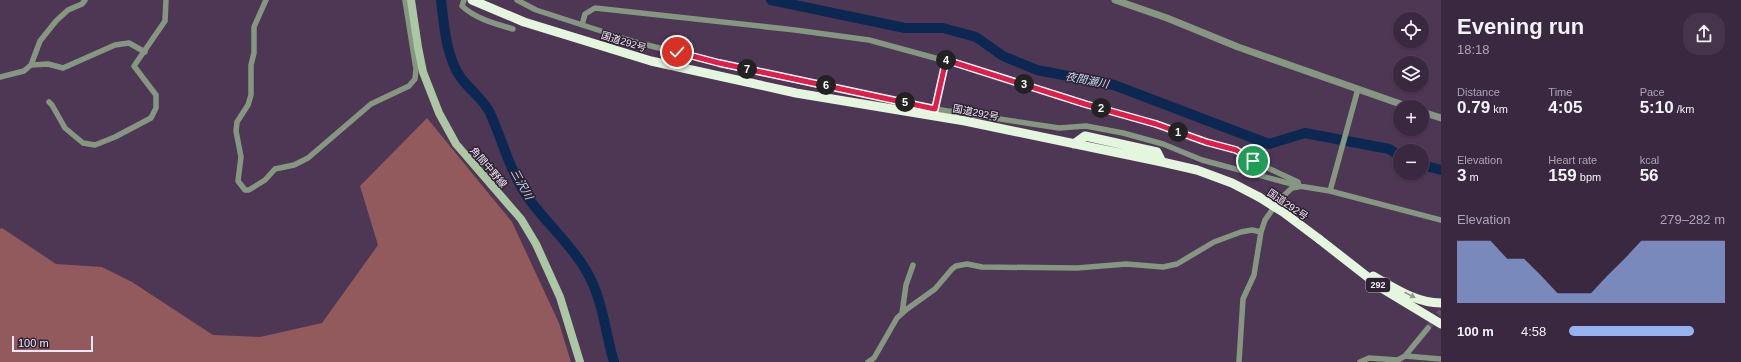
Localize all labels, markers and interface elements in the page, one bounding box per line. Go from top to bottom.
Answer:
map controls [1393,12,1429,180]
button: locate [1393,12,1429,48]
button: share [1683,13,1725,55]
text: Evening run [1457,14,1584,39]
street label: 国道292号 [600,29,648,54]
pin [660,35,694,69]
icon: check [666,41,688,63]
text: 18:18 [1457,42,1490,57]
pin: 4 [936,50,956,70]
text: 4 [943,54,949,66]
button: layers [1393,56,1429,92]
pin: 7 [737,59,757,79]
text: 7 [744,63,750,75]
water label: 夜間瀬川 [1064,70,1111,90]
pin: 3 [1014,74,1034,94]
pin: 6 [816,75,836,95]
text: 3 [1021,78,1027,90]
text: 6 [823,79,829,91]
text: Distance [1457,86,1500,98]
text: Time [1548,86,1572,98]
text: Pace [1640,86,1665,98]
pin: 5 [895,92,915,112]
text: 5 [902,96,908,108]
pin: 2 [1091,98,1111,118]
text: 0.79 [1457,98,1490,117]
text: 4:05 [1548,98,1582,117]
text: 5:10 [1640,98,1674,117]
button: + [1393,100,1429,136]
text: 2 [1098,102,1104,114]
street label: 国道292号 [952,103,1000,122]
text: km [1490,103,1508,115]
text: /km [1674,103,1694,115]
pin: 1 [1168,122,1188,142]
text: 1 [1175,126,1181,138]
pin [1236,144,1270,178]
button: − [1393,144,1429,180]
street label: 角間中野線 [468,145,509,190]
icon: arrive [1242,150,1264,172]
text: Elevation [1457,154,1502,166]
text: Heart rate [1548,154,1597,166]
text: kcal [1640,154,1659,166]
text: 3 [1457,166,1466,185]
text: 159 [1548,166,1577,185]
text: 56 [1640,166,1659,185]
water label: 三沢川 [509,167,536,202]
text: m [1466,171,1479,183]
text: bpm [1577,171,1601,183]
street label: 国道292号 [1265,187,1310,222]
text: Elevation [1457,212,1510,227]
text: 279–282 m [1660,212,1725,227]
road number: 292 [1366,278,1390,292]
one-way arrow [1404,292,1416,299]
text: 100 m [1457,324,1494,339]
text: 4:58 [1521,324,1546,339]
scale bar [12,334,93,353]
text: 100 m [18,337,49,349]

